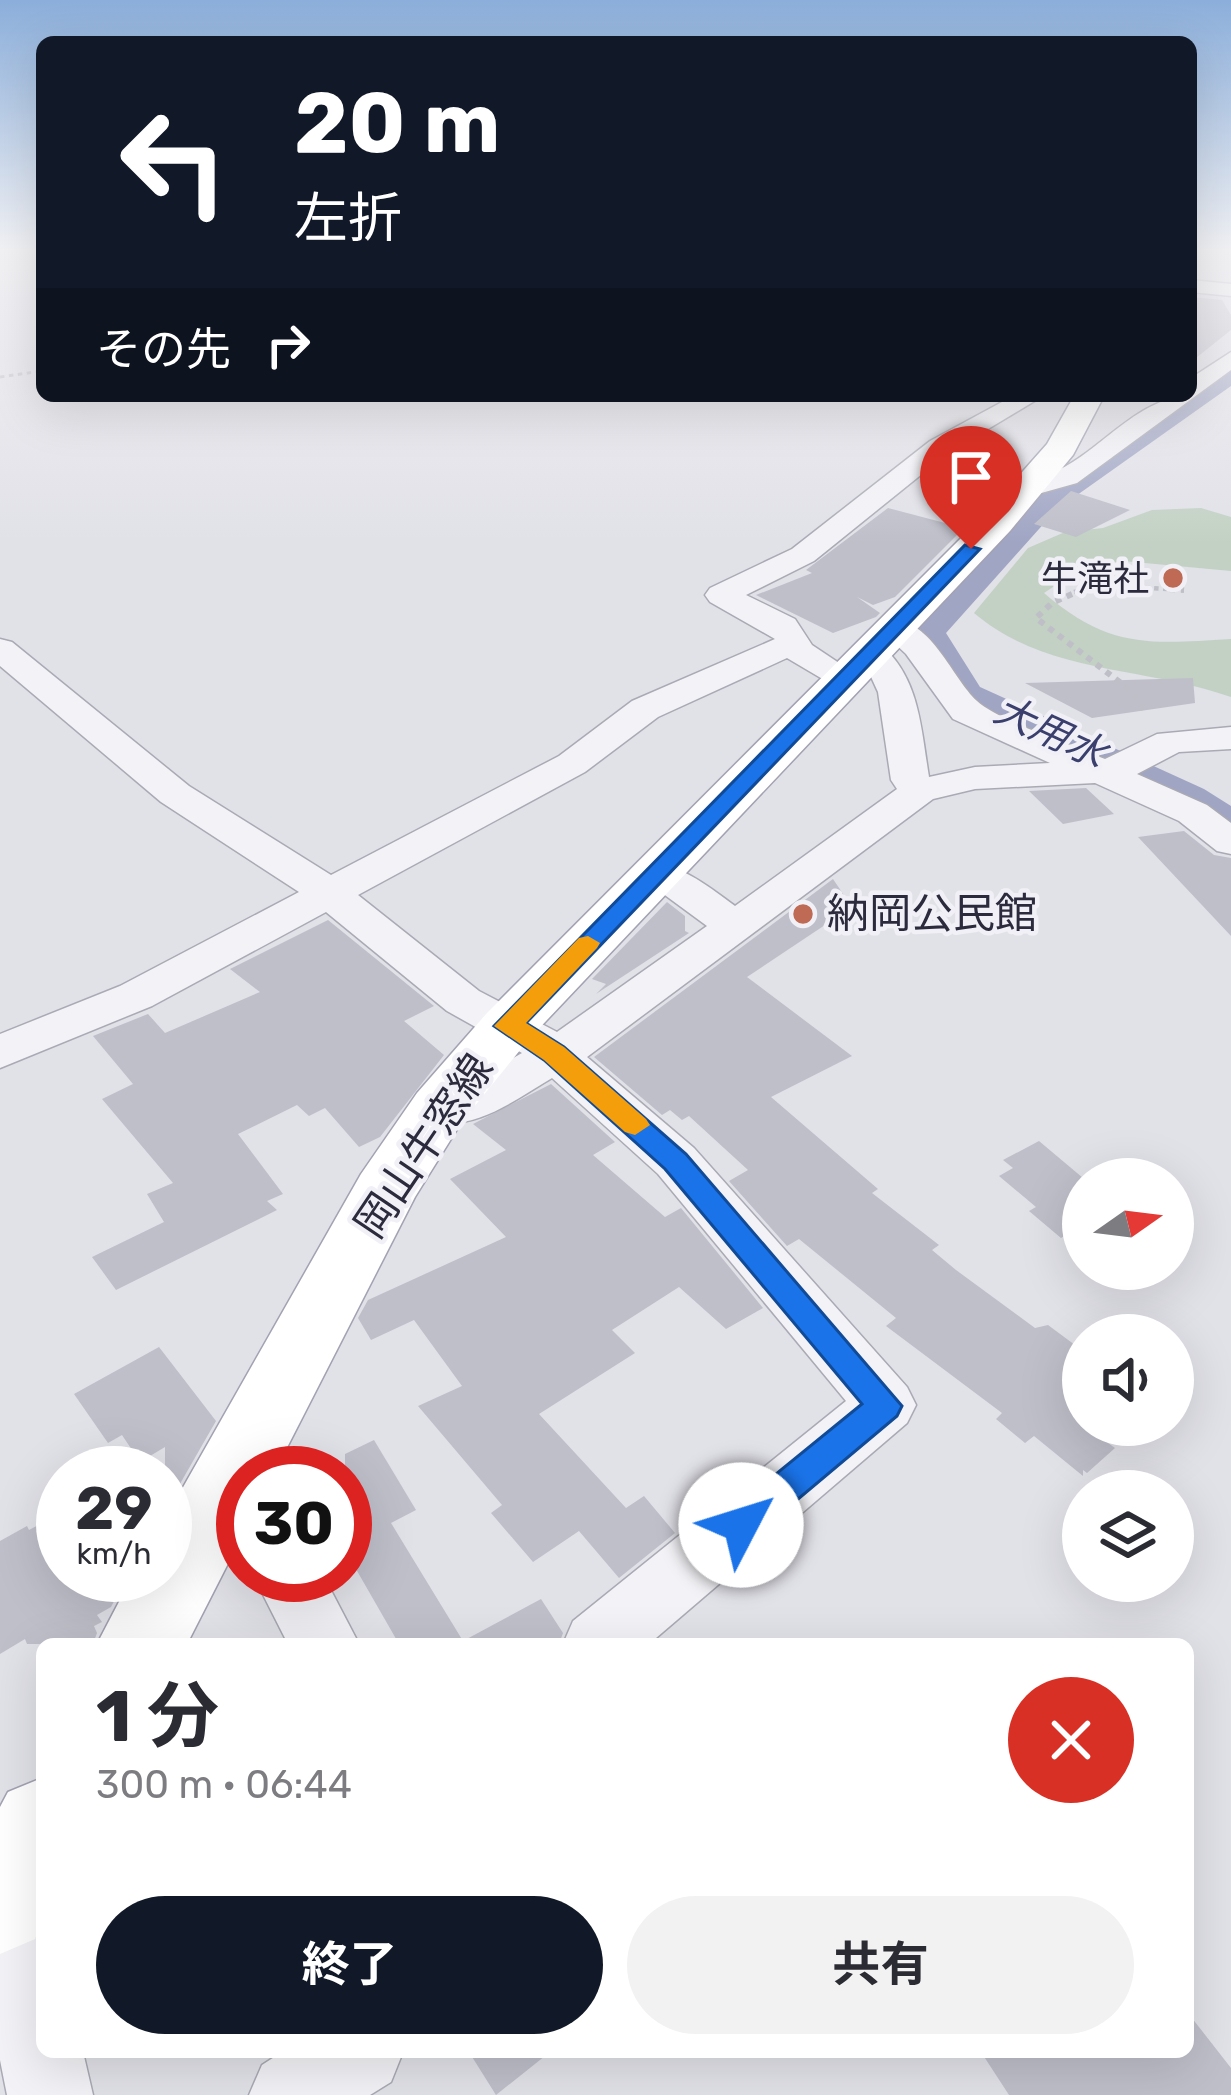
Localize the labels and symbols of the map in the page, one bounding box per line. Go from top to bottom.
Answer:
pin [920,426,1022,549]
place label: 牛滝社 [1041,557,1149,600]
marker: 牛滝社 [1160,565,1186,591]
water label: 大用水 [987,686,1116,779]
place label: 納岡公民館 [827,889,1037,939]
marker: 納岡公民館 [790,901,816,927]
street label: 岡山牛窓線 [345,1045,503,1247]
north arrow [1062,1158,1194,1290]
speed limit sign: 30 [216,1446,372,1602]
position arrow [678,1462,804,1588]

